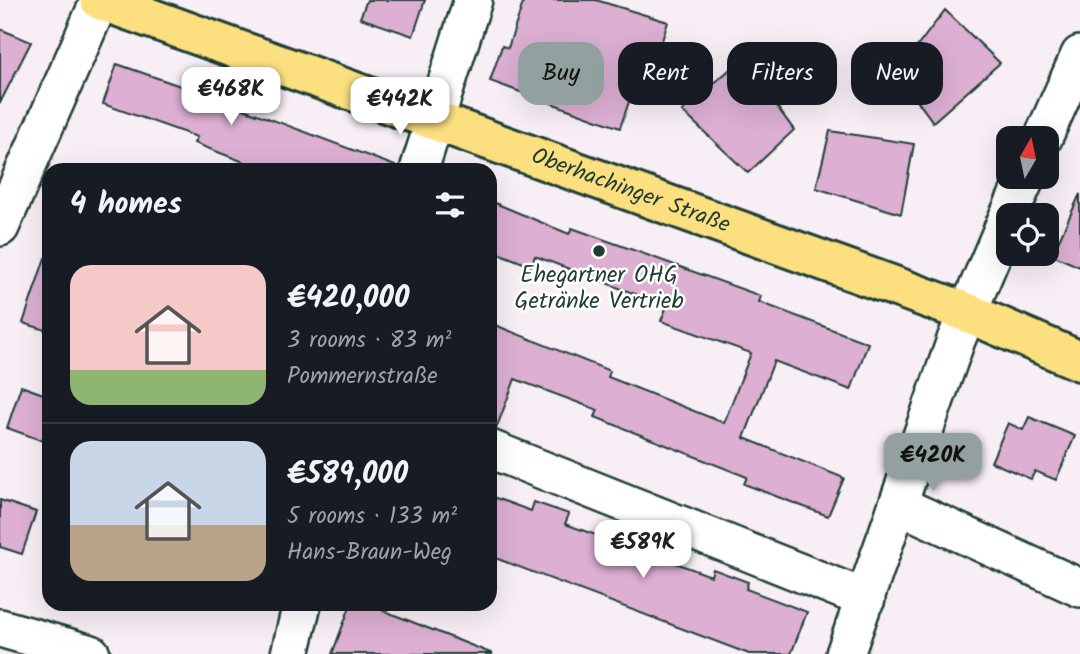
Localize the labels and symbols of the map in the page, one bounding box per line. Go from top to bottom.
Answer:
pin: €468K [182,68,280,127]
pin: €442K [351,78,449,137]
north arrow [996,126,1059,189]
street label: Oberhachinger Straße [526,139,735,244]
marker: Ehegartner OHG Getränke Vertrieb [591,243,607,259]
place label: Ehegartner OHG Getränke Vertrieb [514,258,684,320]
pin: €420K [884,434,982,493]
pin: €589K [594,520,692,580]

